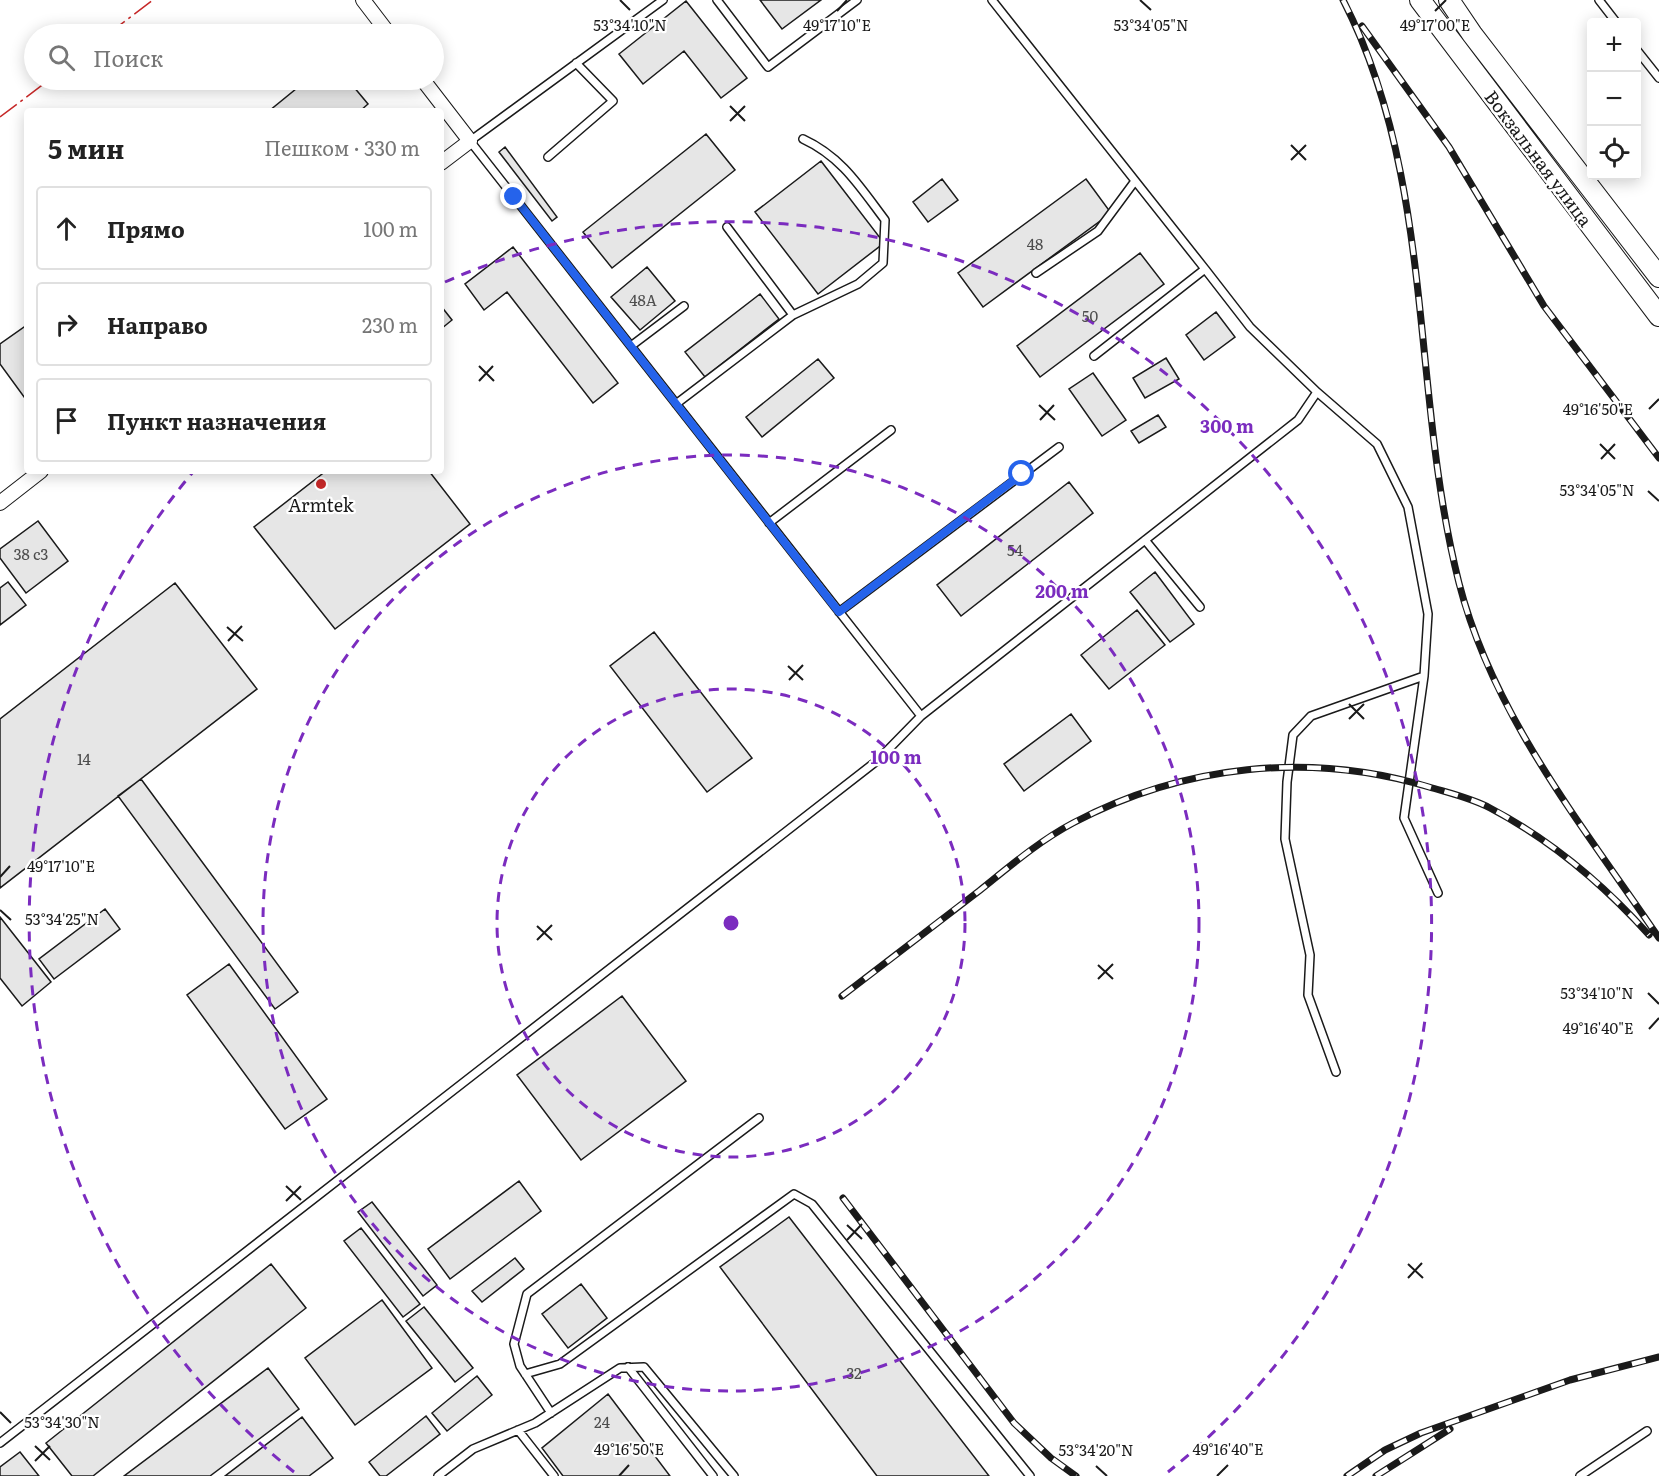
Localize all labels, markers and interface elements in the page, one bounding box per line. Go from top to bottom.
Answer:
text: 53°34'10"N [593,13,667,36]
text: 49°17'10"E [803,13,871,36]
text: 53°34'05"N [1113,13,1189,36]
text: 49°17'00"E [1400,13,1470,36]
map controls [1587,18,1641,180]
button: + [1587,18,1641,72]
search box [24,24,444,90]
icon: search [45,41,78,74]
text: Поиск [93,41,163,74]
button: − [1587,72,1641,126]
street label: Вокзальная улица [1479,84,1599,232]
button: locate [1587,126,1641,180]
text: 5 мин [48,128,124,167]
text: Пешком · 330 m [264,132,420,162]
route end [500,183,526,209]
icon: ahead [50,212,83,245]
text: Прямо [107,212,185,245]
text: 100 m [363,213,418,243]
house number: 48 [1027,232,1043,255]
house number: 48А [629,288,657,311]
house number: 50 [1082,304,1098,327]
icon: right [50,308,83,341]
text: Направо [107,308,208,341]
text: 230 m [362,309,418,339]
text: 49°16'50"E [1563,397,1633,420]
icon: arrive [50,404,83,437]
text: Пункт назначения [107,404,326,437]
text: 300 m [1200,412,1254,439]
route start [1008,460,1034,486]
marker: Armtek [314,477,328,491]
text: 53°34'05"N [1559,478,1635,501]
place label: Armtek [288,491,355,518]
house number: 54 [1007,538,1023,561]
house number: 38 с3 [13,542,49,565]
text: 200 m [1035,577,1089,604]
text: 100 m [870,743,922,770]
house number: 14 [77,747,91,770]
text: 49°17'10"E [27,854,95,877]
text: 53°34'25"N [25,907,99,930]
centre of rings [721,913,741,933]
text: 53°34'10"N [1560,981,1634,1004]
text: 49°16'40"E [1562,1016,1634,1039]
house number: 32 [846,1361,862,1384]
text: 53°34'30"N [24,1410,100,1433]
house number: 24 [594,1410,610,1433]
text: 49°16'50"E [594,1437,664,1460]
text: 49°16'40"E [1192,1437,1264,1460]
text: 53°34'20"N [1058,1438,1134,1461]

